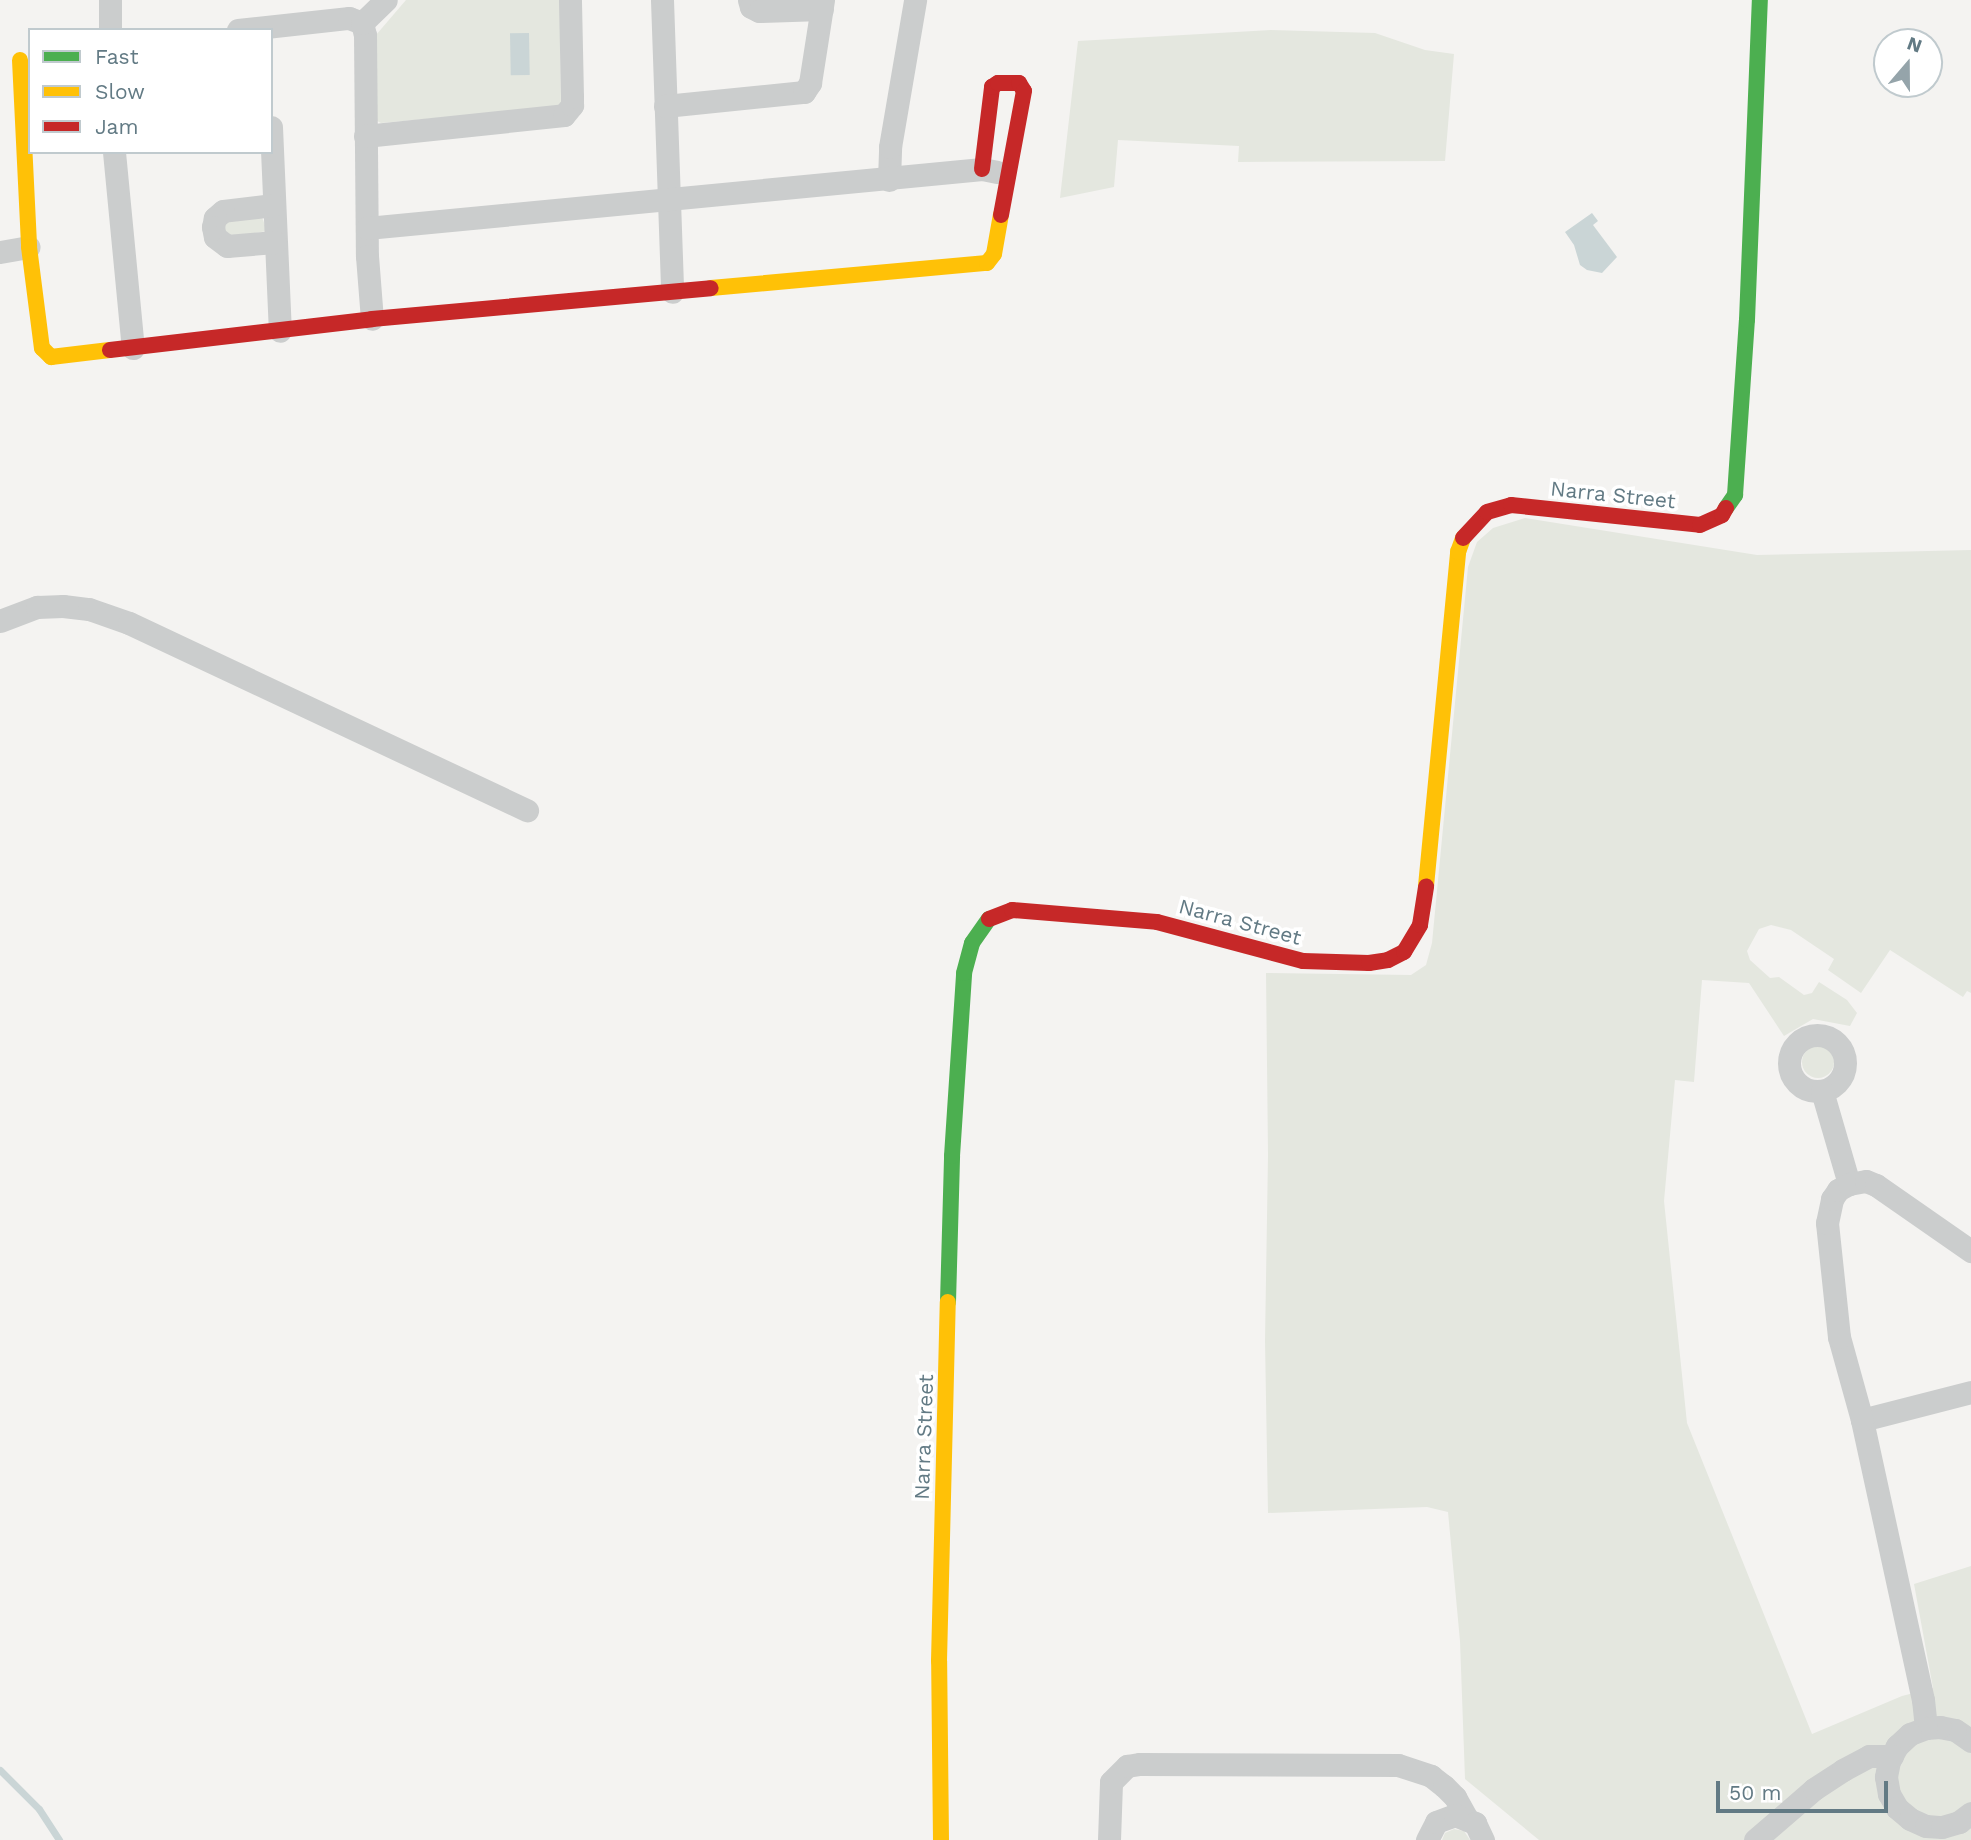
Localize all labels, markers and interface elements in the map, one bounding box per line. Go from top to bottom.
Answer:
legend [28,28,273,154]
north arrow [1873,28,1943,98]
text: N [1904,31,1925,58]
text: Fast [95,44,139,69]
text: Slow [95,79,145,104]
text: Jam [95,114,138,139]
street label: Narra Street [1549,476,1677,514]
street label: Narra Street [1176,893,1304,951]
street label: Narra Street [909,1373,939,1501]
scale bar [1719,1766,1890,1810]
text: 50 m [1729,1780,1781,1805]

